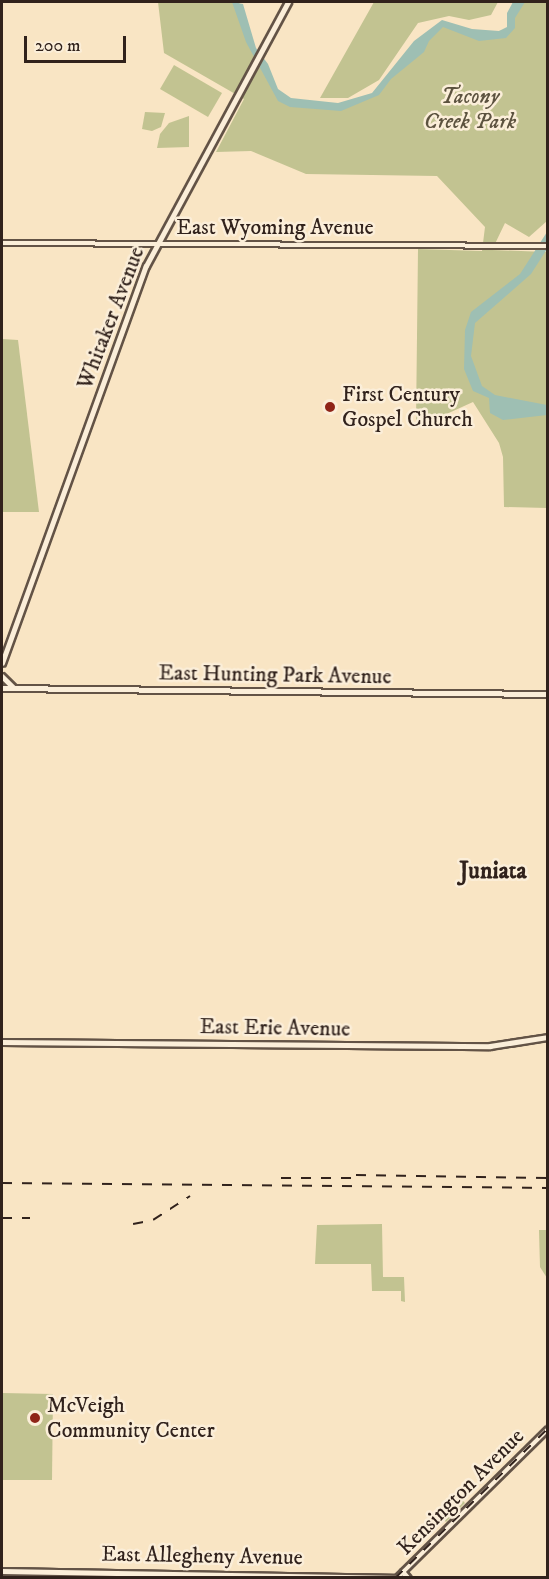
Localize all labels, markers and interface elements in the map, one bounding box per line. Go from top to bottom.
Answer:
scale bar [27,24,129,62]
text: 200 m [35,35,81,57]
park label: Tacony Creek Park [424,83,516,134]
street label: East Wyoming Avenue [176,215,374,241]
street label: Whitaker Avenue [72,243,150,393]
place label: First Century Gospel Church [342,381,473,433]
marker: First Century Gospel Church [323,400,337,414]
street label: East Hunting Park Avenue [158,660,392,690]
district label: Juniata [459,858,527,886]
street label: East Erie Avenue [199,1013,351,1043]
place label: McVeigh Community Center [47,1392,215,1444]
marker: McVeigh Community Center [28,1411,42,1425]
street label: Kensington Avenue [392,1423,530,1561]
street label: East Allegheny Avenue [101,1541,303,1571]

